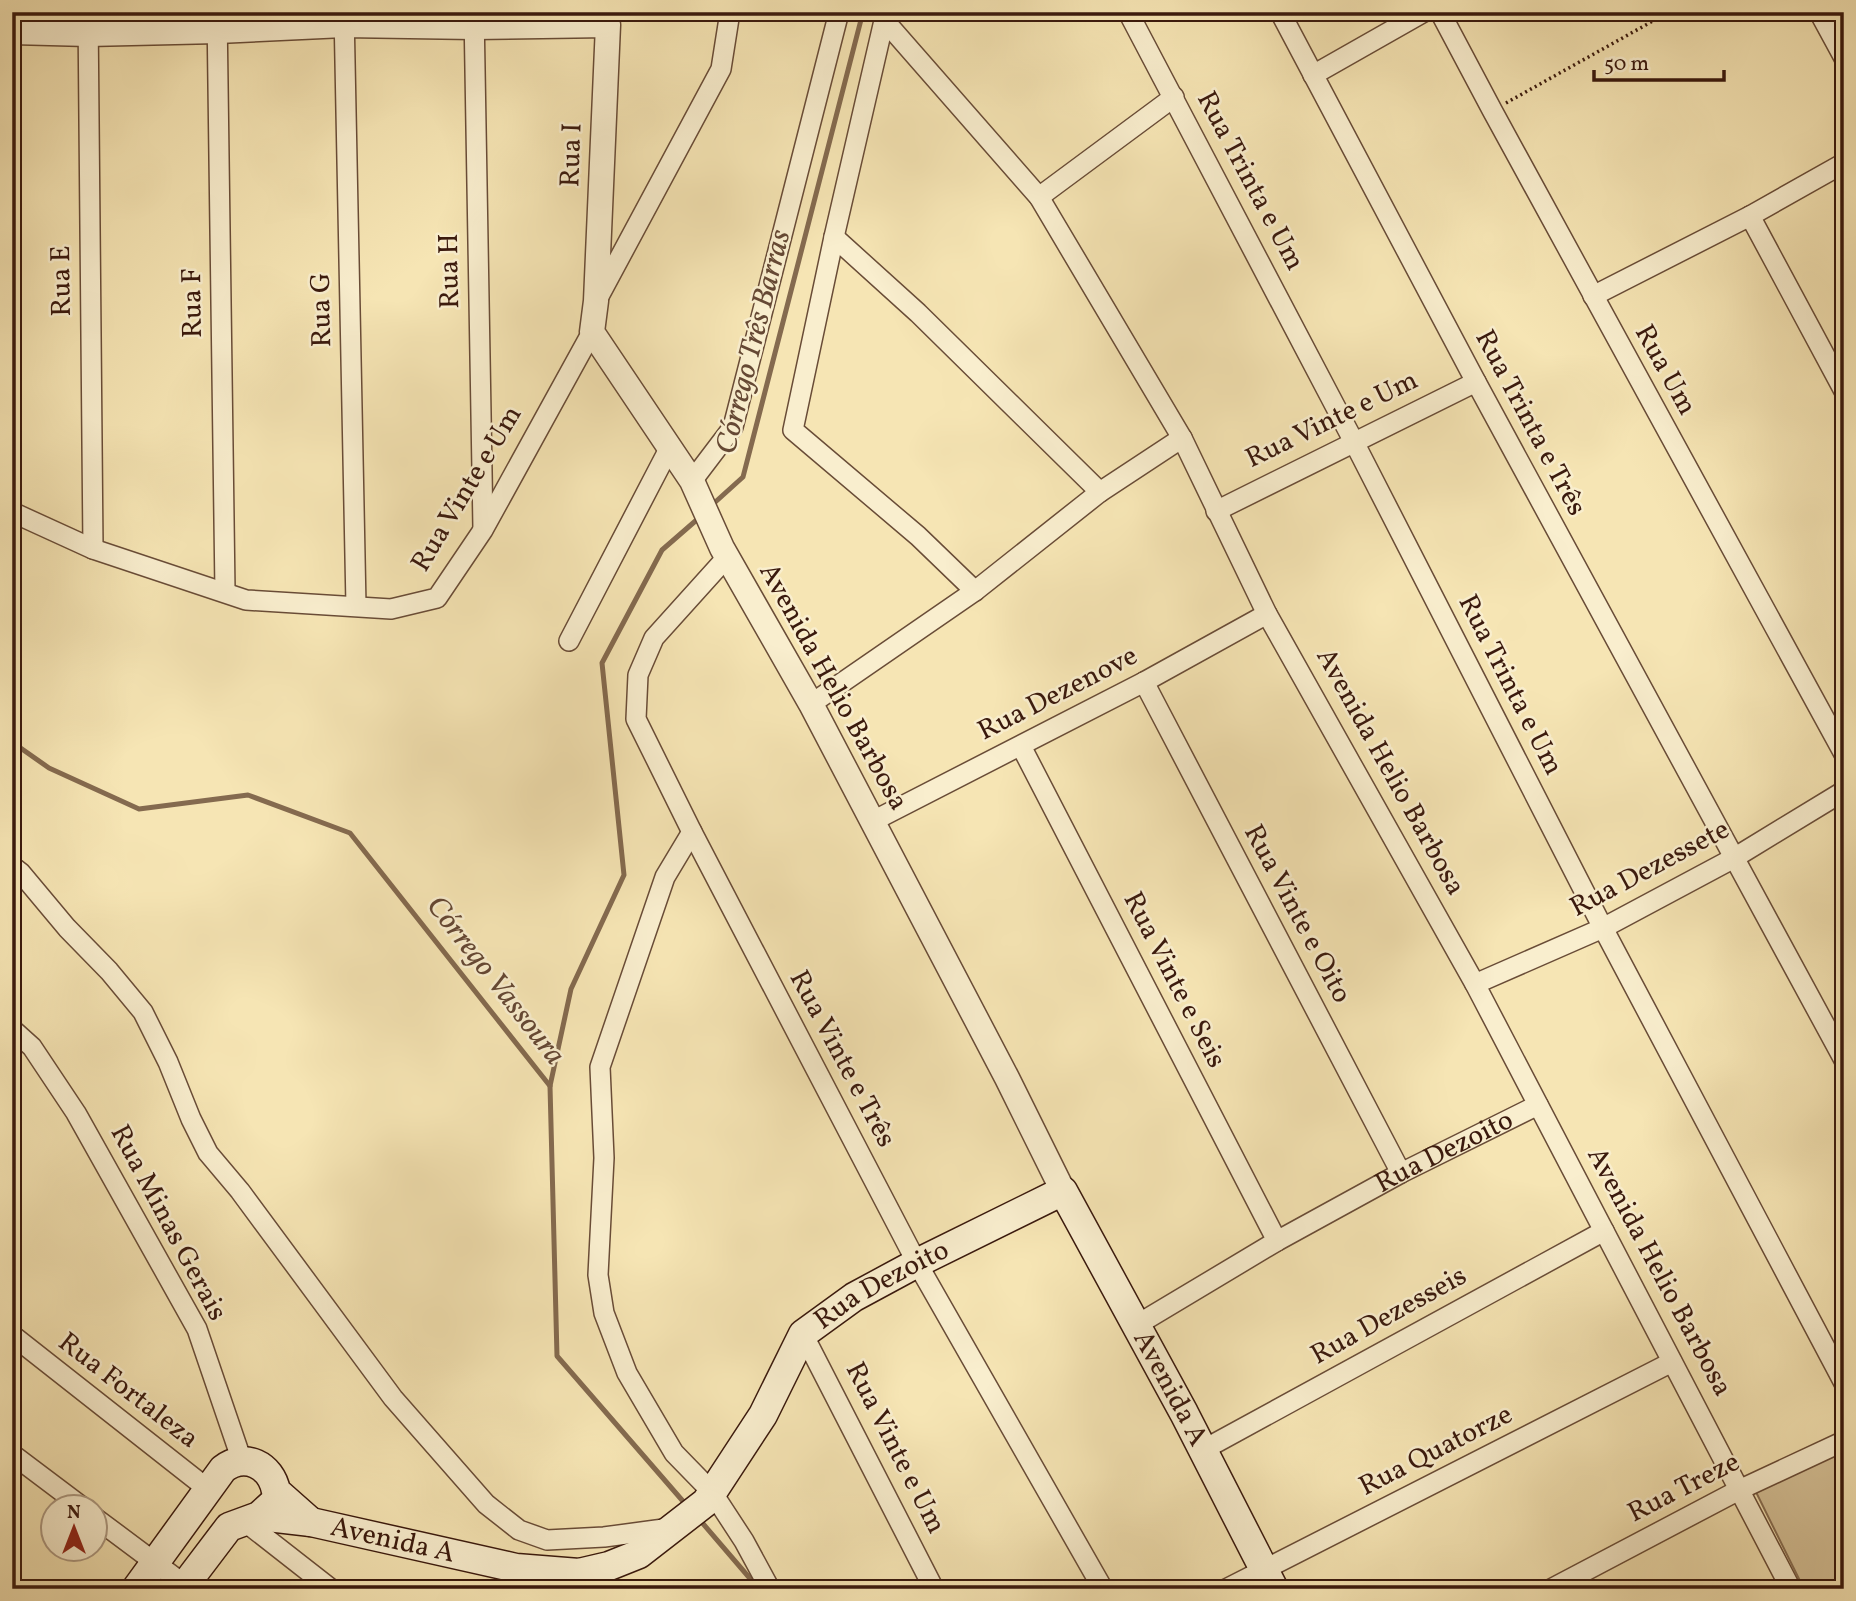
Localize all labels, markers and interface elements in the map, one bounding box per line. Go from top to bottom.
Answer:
scale bar [1594,38,1723,82]
text: 50 m [1604,50,1649,79]
street label: Rua Trinta e Um [1186,85,1314,277]
street label: Rua I [551,122,593,188]
water label: Córrego Três Barras [706,225,802,459]
street label: Rua H [430,233,470,309]
street label: Rua E [42,245,82,317]
street label: Rua F [173,268,213,338]
street label: Rua G [302,272,342,348]
street label: Rua Um [1624,318,1706,422]
street label: Rua Trinta e Três [1465,323,1595,523]
street label: Rua Vinte e Um [1239,361,1425,479]
street label: Rua Vinte e Um [402,399,532,579]
street label: Avenida Helio Barbosa [749,556,917,818]
street label: Rua Trinta e Um [1448,588,1572,782]
street label: Rua Dezenove [971,637,1145,751]
street label: Avenida Helio Barbosa [1306,641,1474,903]
street label: Rua Dezessete [1563,811,1737,927]
street label: Rua Vinte e Oito [1233,818,1361,1010]
street label: Rua Vinte e Seis [1113,885,1235,1075]
water label: Córrego Vassoura [415,887,575,1075]
street label: Rua Vinte e Três [779,964,905,1154]
street label: Rua Dezoito [1368,1101,1520,1203]
street label: Rua Minas Gerais [100,1118,236,1328]
street label: Avenida Helio Barbosa [1577,1140,1741,1404]
street label: Rua Dezoito [806,1231,956,1339]
street label: Rua Dezesseis [1304,1257,1474,1375]
street label: Rua Fortaleza [49,1324,207,1458]
street label: Avenida A [1123,1324,1217,1453]
street label: Rua Vinte e Um [835,1356,955,1540]
street label: Rua Quatorze [1352,1396,1520,1506]
street label: Rua Treze [1621,1443,1747,1533]
north arrow [38,1492,108,1562]
text: N [67,1500,81,1526]
street label: Avenida A [327,1507,459,1573]

